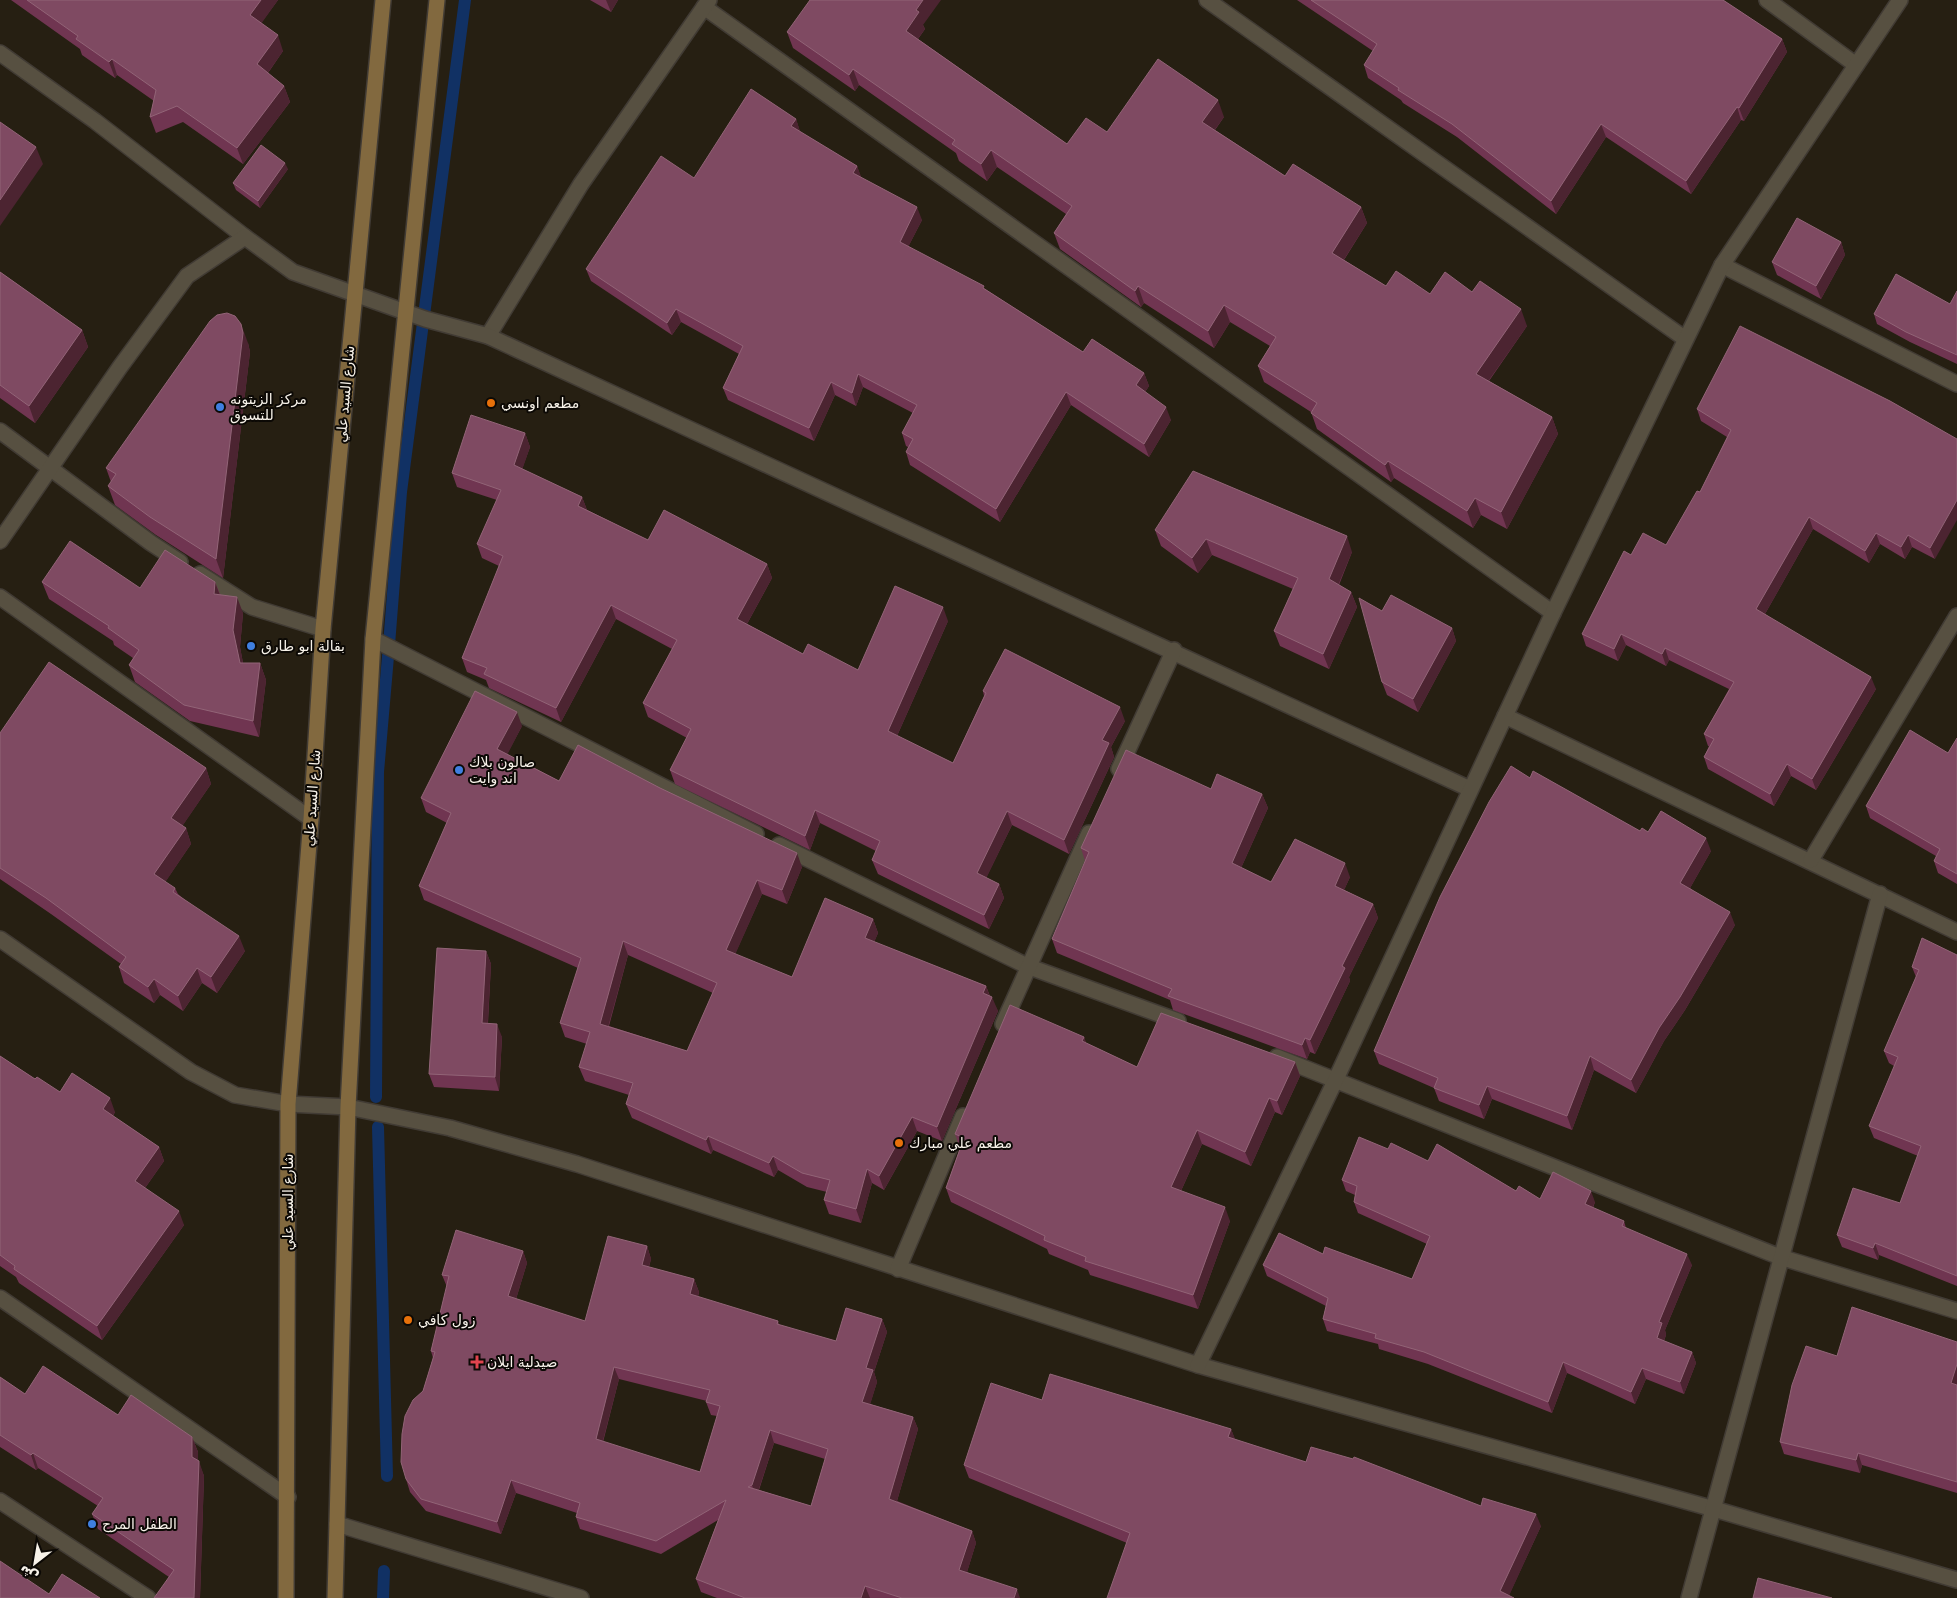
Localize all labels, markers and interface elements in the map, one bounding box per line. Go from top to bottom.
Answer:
street label: شارع السيد علي [333,345,358,443]
place label: مركز الزيتونه للتسوق [230,391,307,424]
place label: مطعم اونسي [501,395,579,412]
marker: مطعم اونسي [485,397,497,409]
marker: مركز الزيتونه للتسوق [214,401,226,413]
place label: بقالة ابو طارق [261,638,345,655]
marker: بقالة ابو طارق [245,640,257,652]
street label: شارع السيد علي [301,749,324,847]
place label: صالون بلاك اند وايت [469,754,535,787]
marker: صالون بلاك اند وايت [453,764,465,776]
place label: مطعم علي مبارك [909,1135,1012,1152]
marker: مطعم علي مبارك [893,1137,905,1149]
street label: شارع السيد علي [280,1154,297,1250]
place label: زول كافي [418,1312,475,1329]
marker: زول كافي [402,1314,414,1326]
place label: صيدلية ايلان [487,1354,557,1370]
marker: صيدلية ايلان [471,1356,483,1368]
place label: الطفل المرح [102,1516,177,1533]
marker: الطفل المرح [86,1518,98,1530]
north arrow [10,1538,60,1588]
text: ش [16,1562,41,1586]

